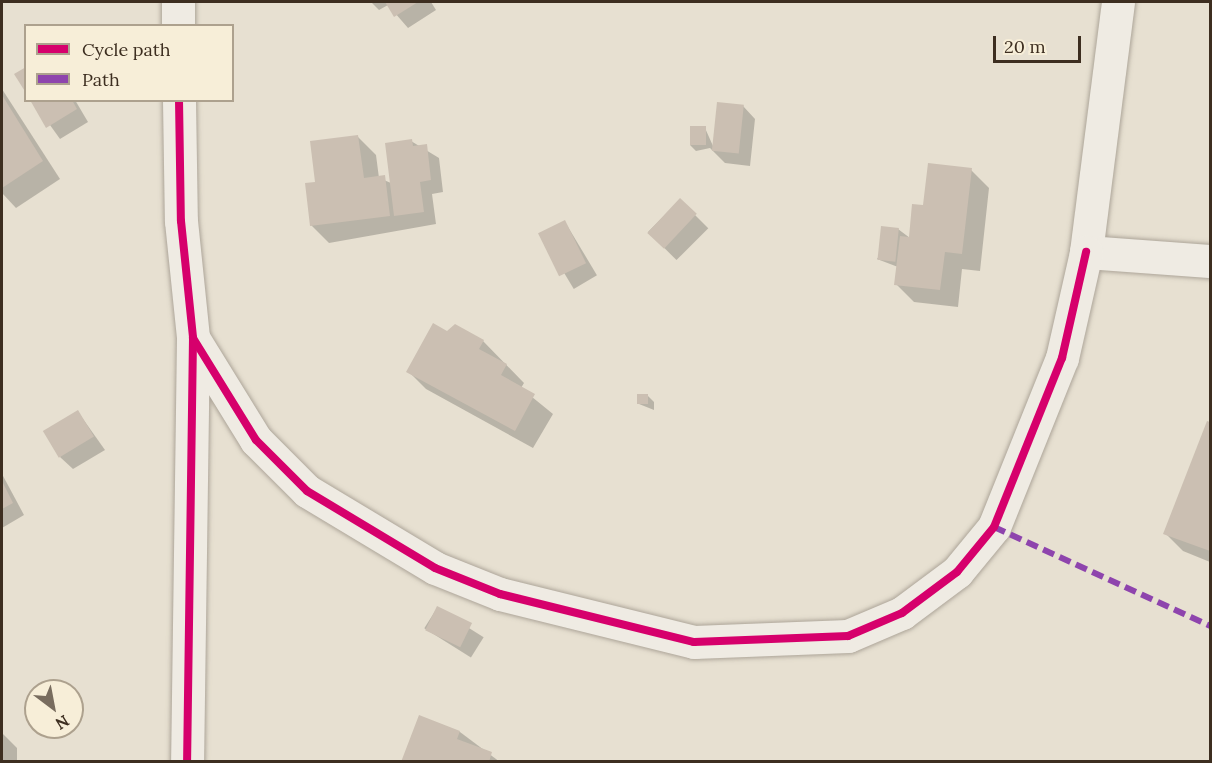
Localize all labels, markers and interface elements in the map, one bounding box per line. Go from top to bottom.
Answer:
legend [24,24,234,102]
scale bar [996,24,1084,62]
text: 20 m [1004,35,1046,58]
text: Cycle path [82,38,171,61]
text: Path [82,68,120,91]
north arrow [24,679,84,739]
text: N [52,711,73,734]

